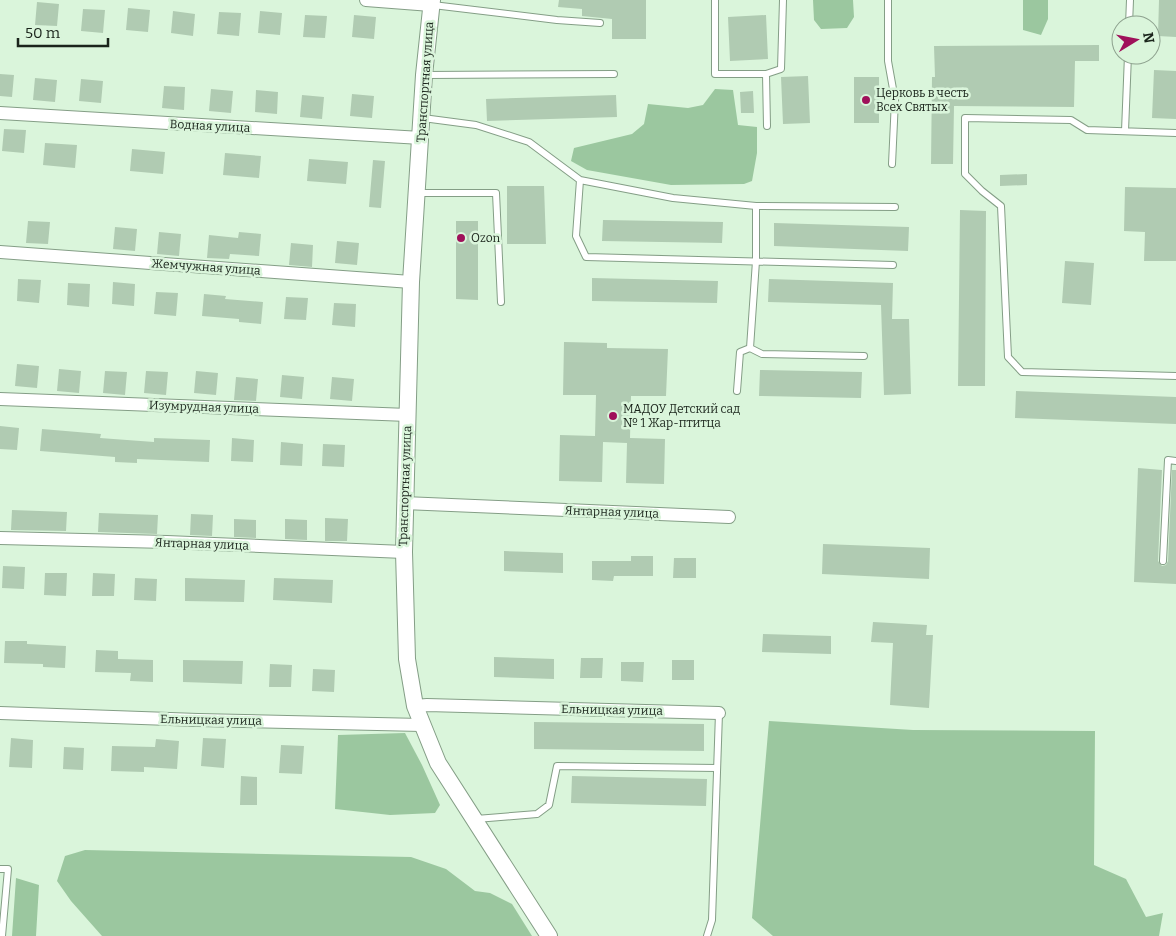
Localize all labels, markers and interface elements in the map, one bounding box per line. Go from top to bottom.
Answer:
scale bar [18,15,108,47]
north arrow [1111,15,1161,65]
street label: Транспортная улица [414,21,436,143]
text: 50 m [25,24,61,42]
text: N [1139,31,1158,45]
place label: Церковь в честь Всех Святых [876,86,969,114]
marker: Церковь в честь Всех Святых [860,94,872,106]
street label: Водная улица [169,117,251,135]
place label: Ozon [471,231,501,245]
marker: Ozon [455,232,467,244]
street label: Жемчужная улица [151,256,262,278]
street label: Изумрудная улица [149,398,260,416]
place label: МАДОУ Детский сад № 1 Жар-птитца [623,402,740,430]
marker: МАДОУ Детский сад № 1 Жар-птитца [607,410,619,422]
street label: Транспортная улица [396,425,414,547]
street label: Янтарная улица [565,503,660,521]
street label: Янтарная улица [155,535,250,553]
street label: Ельницкая улица [561,702,664,718]
street label: Ельницкая улица [160,712,263,728]

